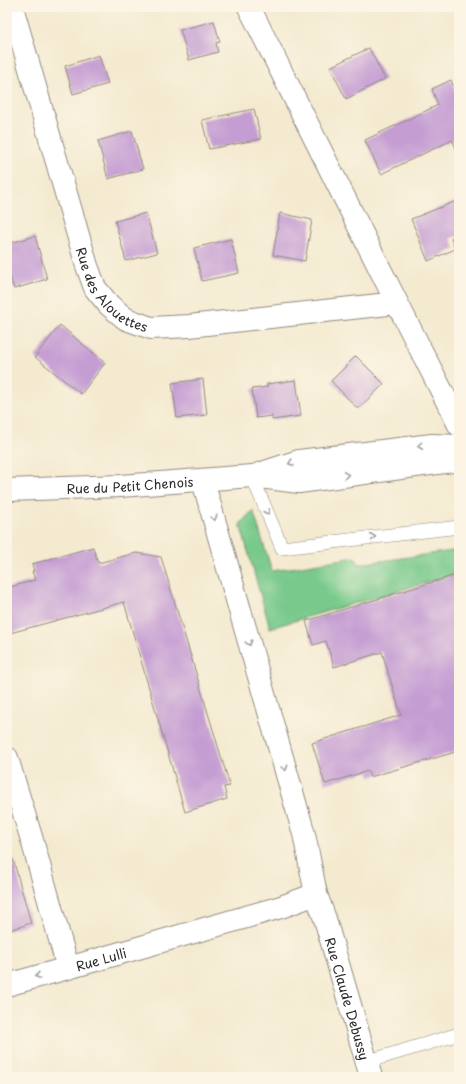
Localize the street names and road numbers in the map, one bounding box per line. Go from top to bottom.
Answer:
street label: Rue des Alouettes [72,245,151,336]
street label: Rue du Petit Chenois [66,471,194,497]
street label: Rue Claude Debussy [321,935,375,1062]
street label: Rue Lulli [73,942,129,975]

